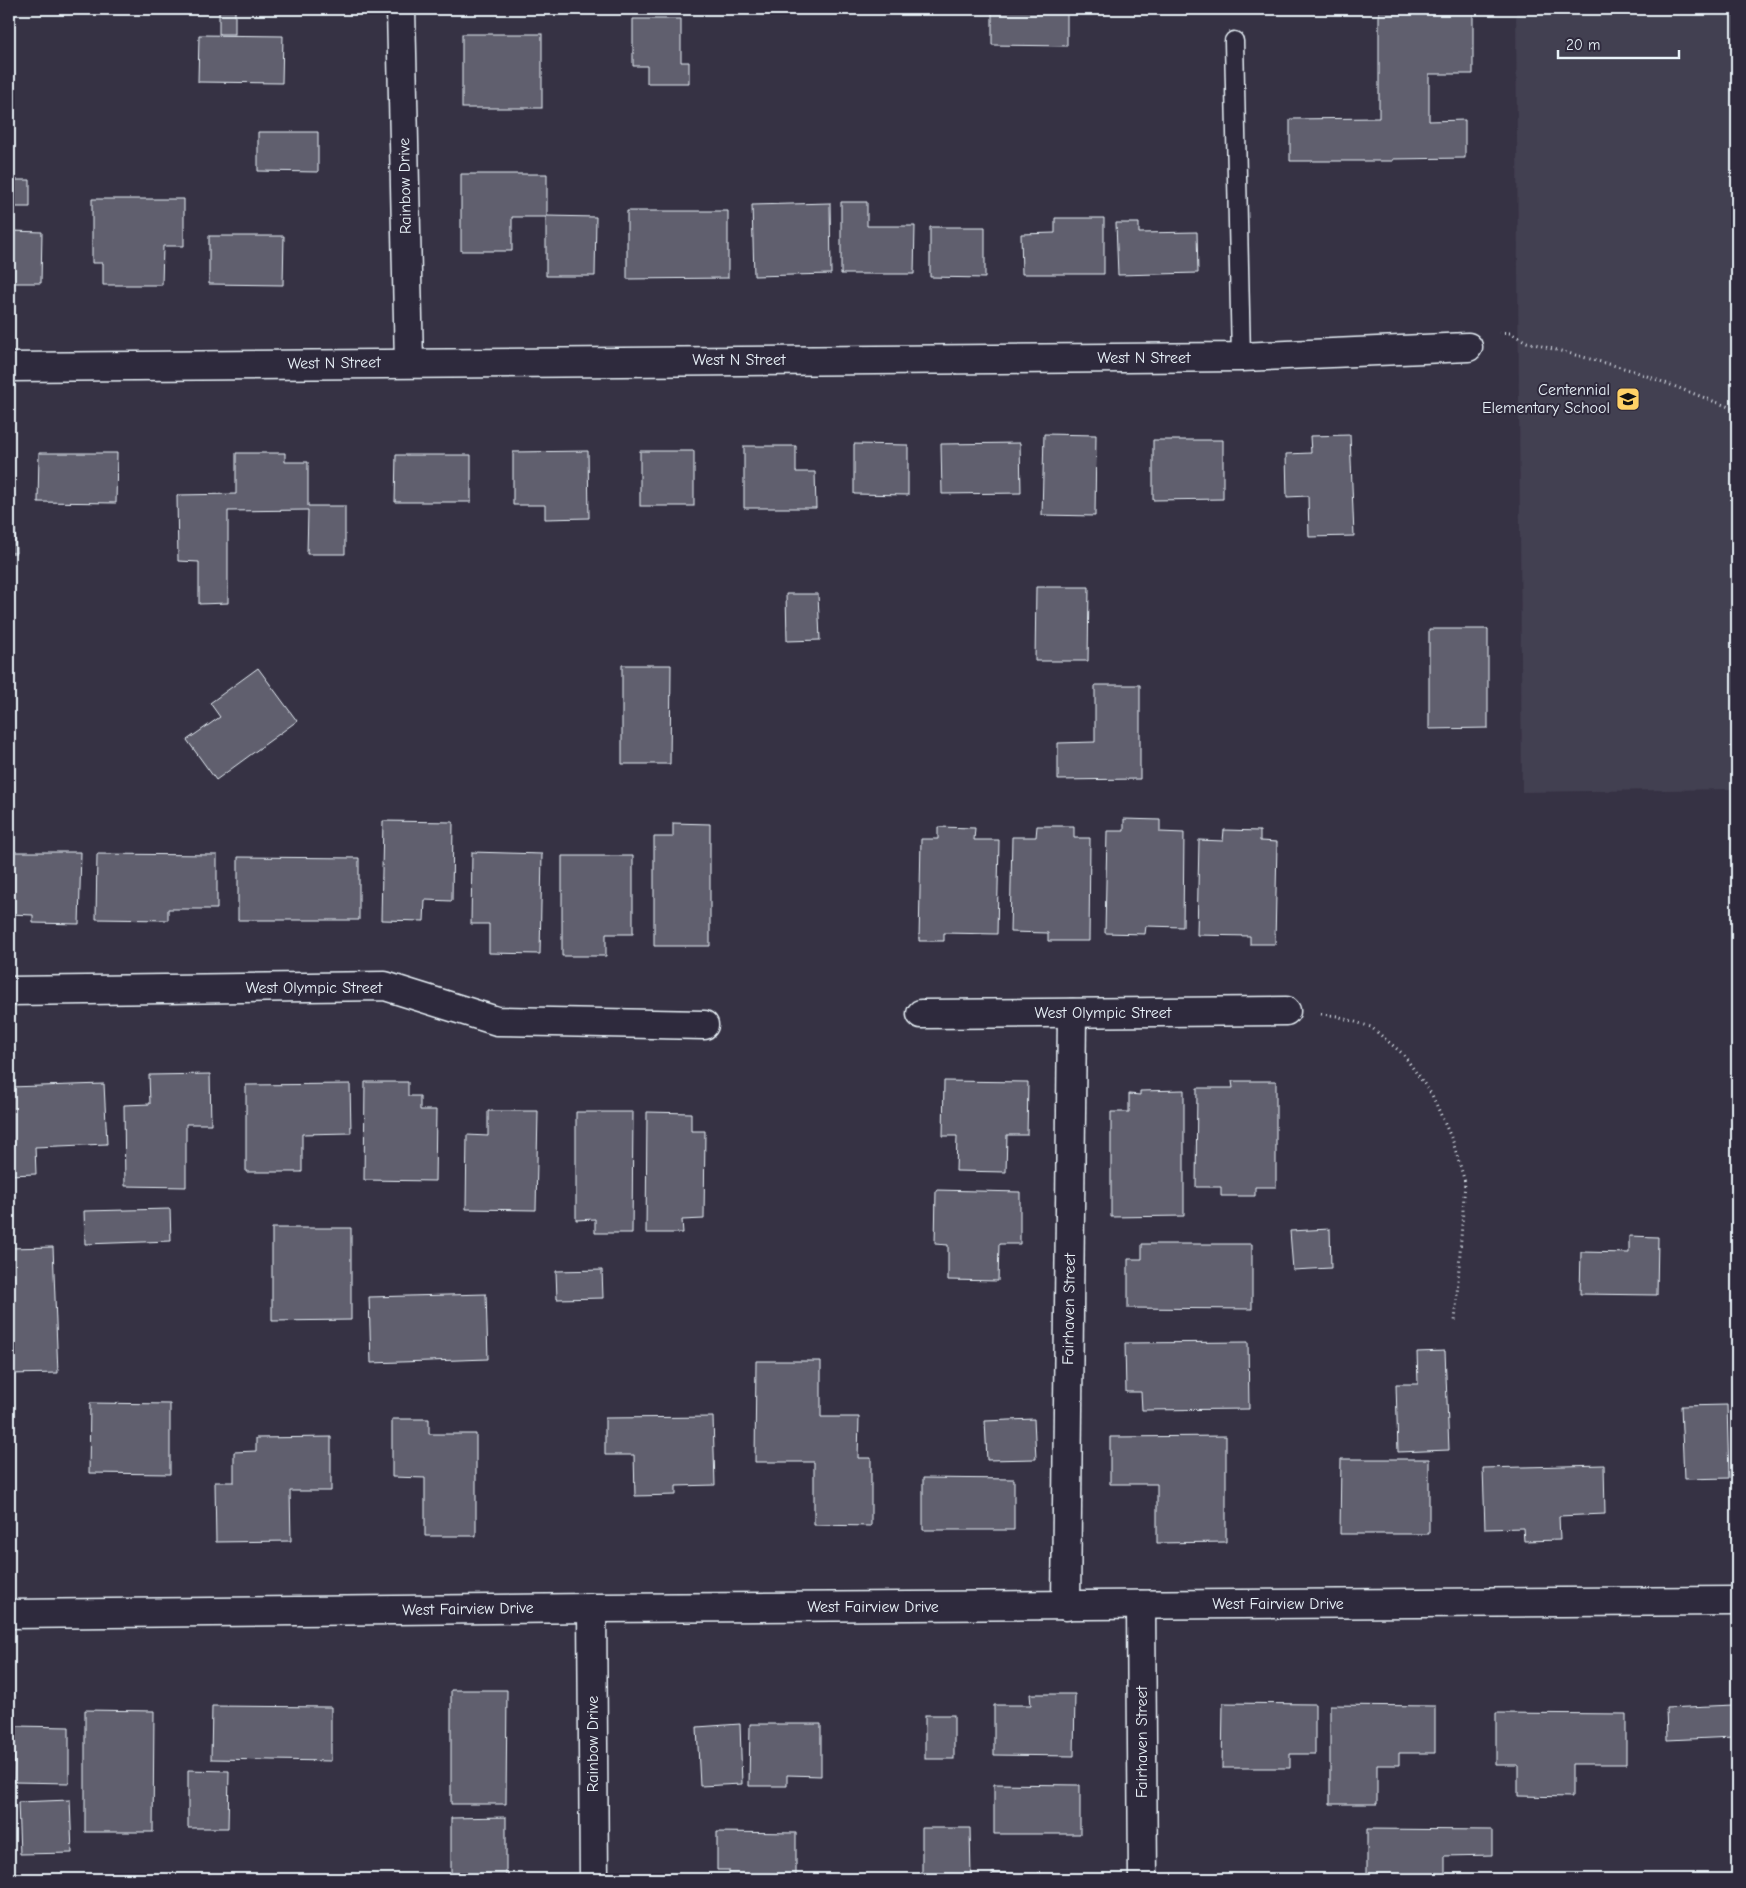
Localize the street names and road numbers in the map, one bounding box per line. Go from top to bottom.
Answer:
street label: Rainbow Drive [395,138,415,234]
street label: West N Street [1097,349,1191,367]
street label: West N Street [692,351,786,369]
street label: West N Street [287,353,381,373]
street label: West Olympic Street [246,979,383,997]
street label: West Olympic Street [1035,1004,1172,1022]
street label: Fairhaven Street [1059,1252,1079,1365]
street label: West Fairview Drive [1212,1595,1344,1613]
street label: West Fairview Drive [807,1598,939,1616]
street label: West Fairview Drive [402,1599,534,1619]
street label: Fairhaven Street [1133,1686,1151,1798]
street label: Rainbow Drive [584,1696,602,1792]

